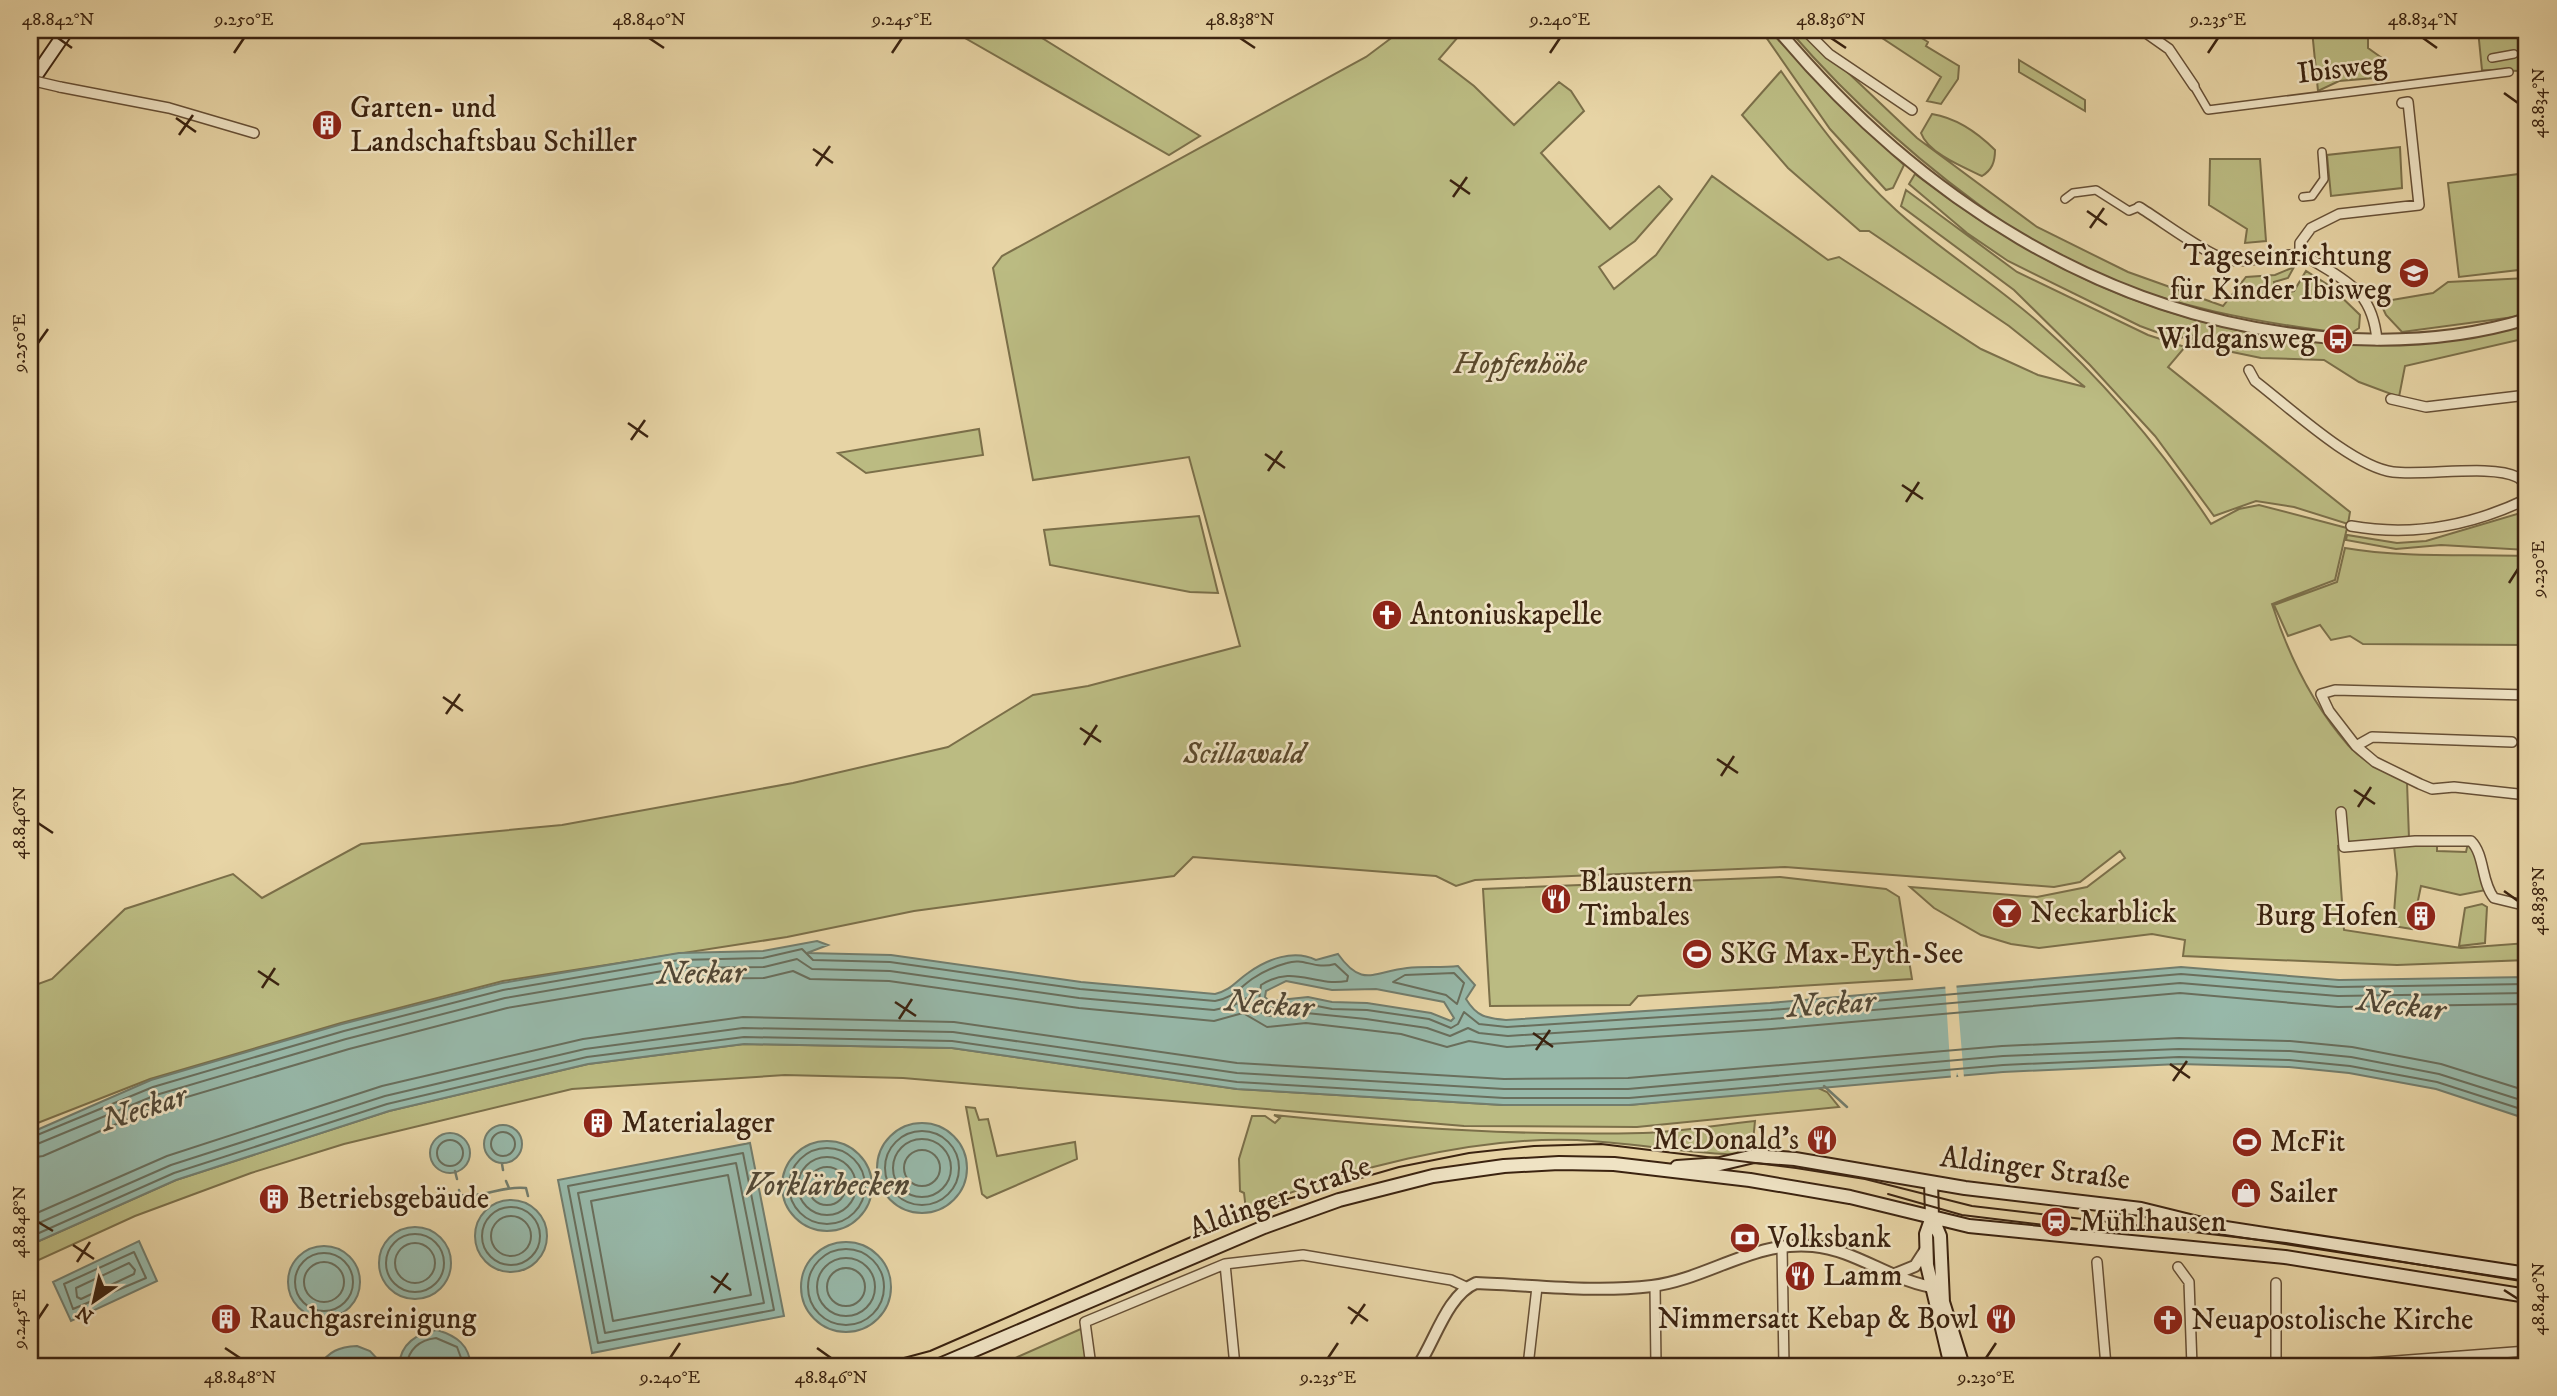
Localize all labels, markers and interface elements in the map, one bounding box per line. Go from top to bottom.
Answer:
text: 48.842°N [22,9,94,31]
text: 9.250°E [213,9,274,31]
text: 48.840°N [612,9,686,31]
text: 9.245°E [871,9,932,31]
text: 48.838°N [1206,9,1275,31]
text: 9.240°E [1529,9,1591,31]
text: 48.836°N [1796,9,1866,31]
text: 9.235°E [2189,9,2246,31]
text: 48.834°N [2388,9,2458,31]
street label: Ibisweg [2295,45,2389,93]
text: 48.834°N [2528,68,2550,138]
place label: Garten- und Landschaftsbau Schiller [350,90,637,161]
building icon: Garten- und Landschaftsbau Schiller [310,108,344,142]
place label: Tageseinrichtung für Kinder Ibisweg [2170,238,2391,309]
school or university icon: Tageseinrichtung für Kinder Ibisweg [2397,256,2431,290]
text: 9.250°E [9,313,31,374]
place label: Wildgansweg [2156,321,2315,358]
bus stop icon: Wildgansweg [2321,322,2355,356]
park label: Hopfenhöhe [1452,346,1588,383]
text: 9.230°E [2528,540,2550,599]
place label: Antoniuskapelle [1410,597,1602,634]
church icon: Antoniuskapelle [1370,598,1404,632]
park label: Scillawald [1182,736,1310,773]
text: 48.846°N [9,786,31,859]
place label: Blaustern Timbales [1579,864,1693,935]
text: 48.838°N [2528,866,2550,935]
restaurant icon: Blaustern Timbales [1539,882,1573,916]
place label: Neckarblick [2030,895,2177,932]
bar icon: Neckarblick [1990,896,2024,930]
place label: Burg Hofen [2256,898,2398,935]
building icon: Burg Hofen [2404,899,2438,933]
place label: SKG Max-Eyth-See [1720,936,1964,973]
sports icon: SKG Max-Eyth-See [1680,937,1714,971]
water label: Neckar [655,953,748,995]
water label: Neckar [1221,981,1317,1029]
water label: Neckar [2353,981,2450,1032]
water label: Neckar [1784,982,1879,1028]
water label: Neckar [94,1076,195,1142]
place label: Materialager [621,1105,775,1142]
building icon: Materialager [581,1106,615,1140]
place label: McDonald's [1652,1122,1799,1159]
restaurant icon: McDonald's [1805,1123,1839,1157]
place label: McFit [2270,1124,2345,1161]
sports icon: McFit [2230,1125,2264,1159]
street label: Aldinger Straße [1938,1139,2132,1199]
street label: Aldinger Straße [1184,1148,1376,1248]
water label: Vorklärbecken [744,1166,910,1206]
place label: Sailer [2269,1175,2338,1212]
shop icon: Sailer [2229,1176,2263,1210]
place label: Betriebsgebäude [297,1181,489,1218]
building icon: Betriebsgebäude [257,1182,291,1216]
text: 48.848°N [9,1186,31,1258]
place label: Mühlhausen [2079,1204,2227,1241]
station icon: Mühlhausen [2039,1205,2073,1239]
place label: Volksbank [1767,1220,1891,1257]
bank icon: Volksbank [1728,1221,1762,1255]
place label: Lamm [1823,1258,1902,1295]
restaurant icon: Lamm [1783,1259,1817,1293]
text: 48.840°N [2528,1262,2550,1336]
north arrow [60,1266,130,1336]
text: 9.245°E [9,1289,31,1350]
text: N [72,1300,98,1328]
place label: Rauchgasreinigung [249,1301,477,1338]
place label: Nimmersatt Kebap & Bowl [1657,1301,1978,1338]
building icon: Rauchgasreinigung [209,1302,243,1336]
restaurant icon: Nimmersatt Kebap & Bowl [1984,1302,2018,1336]
place label: Neuapostolische Kirche [2191,1302,2473,1339]
church icon: Neuapostolische Kirche [2151,1303,2185,1337]
text: 48.848°N [204,1367,276,1389]
text: 9.240°E [639,1367,701,1389]
text: 48.846°N [795,1367,868,1389]
text: 9.235°E [1299,1367,1356,1389]
text: 9.230°E [1957,1367,2015,1389]

